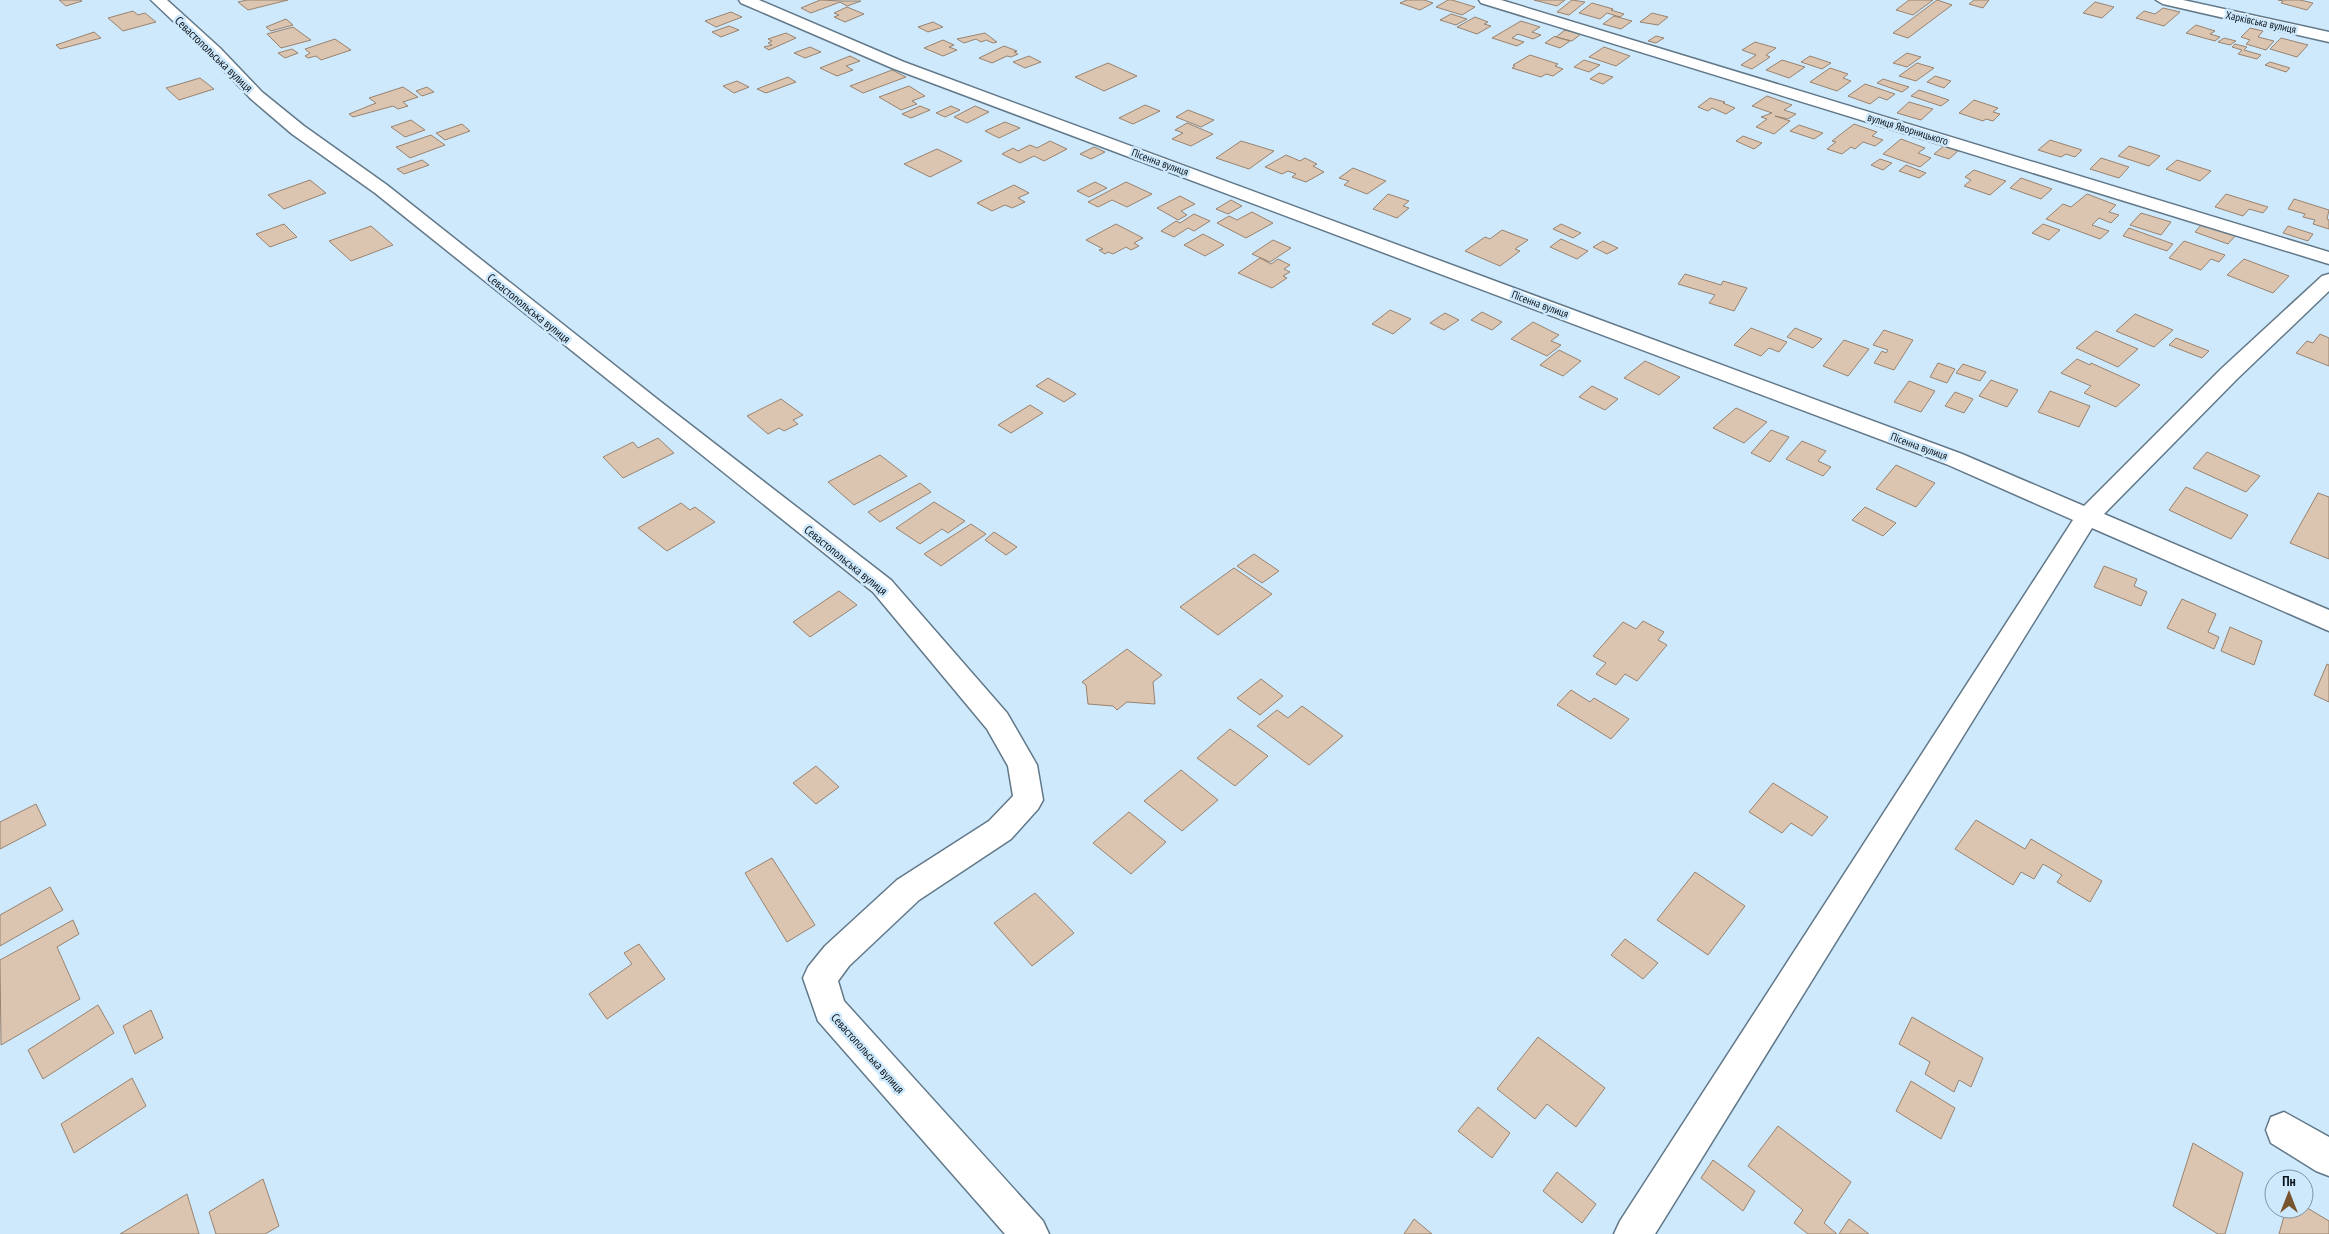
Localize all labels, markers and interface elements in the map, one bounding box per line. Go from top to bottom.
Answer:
street label: Харківська вулиця [2224,8,2298,36]
street label: Севастопольська вулиця [172,13,256,95]
street label: вулиця Яворницького [1866,110,1950,148]
street label: Пісенна вулиця [1130,145,1190,179]
street label: Севастопольська вулиця [484,270,574,346]
street label: Пісенна вулиця [1510,287,1570,321]
street label: Пісенна вулиця [1889,429,1949,463]
street label: Севастопольська вулиця [801,522,891,598]
street label: Севастопольська вулиця [828,1010,908,1096]
north arrow [2264,1169,2314,1219]
text: Пн [2282,1172,2296,1190]

